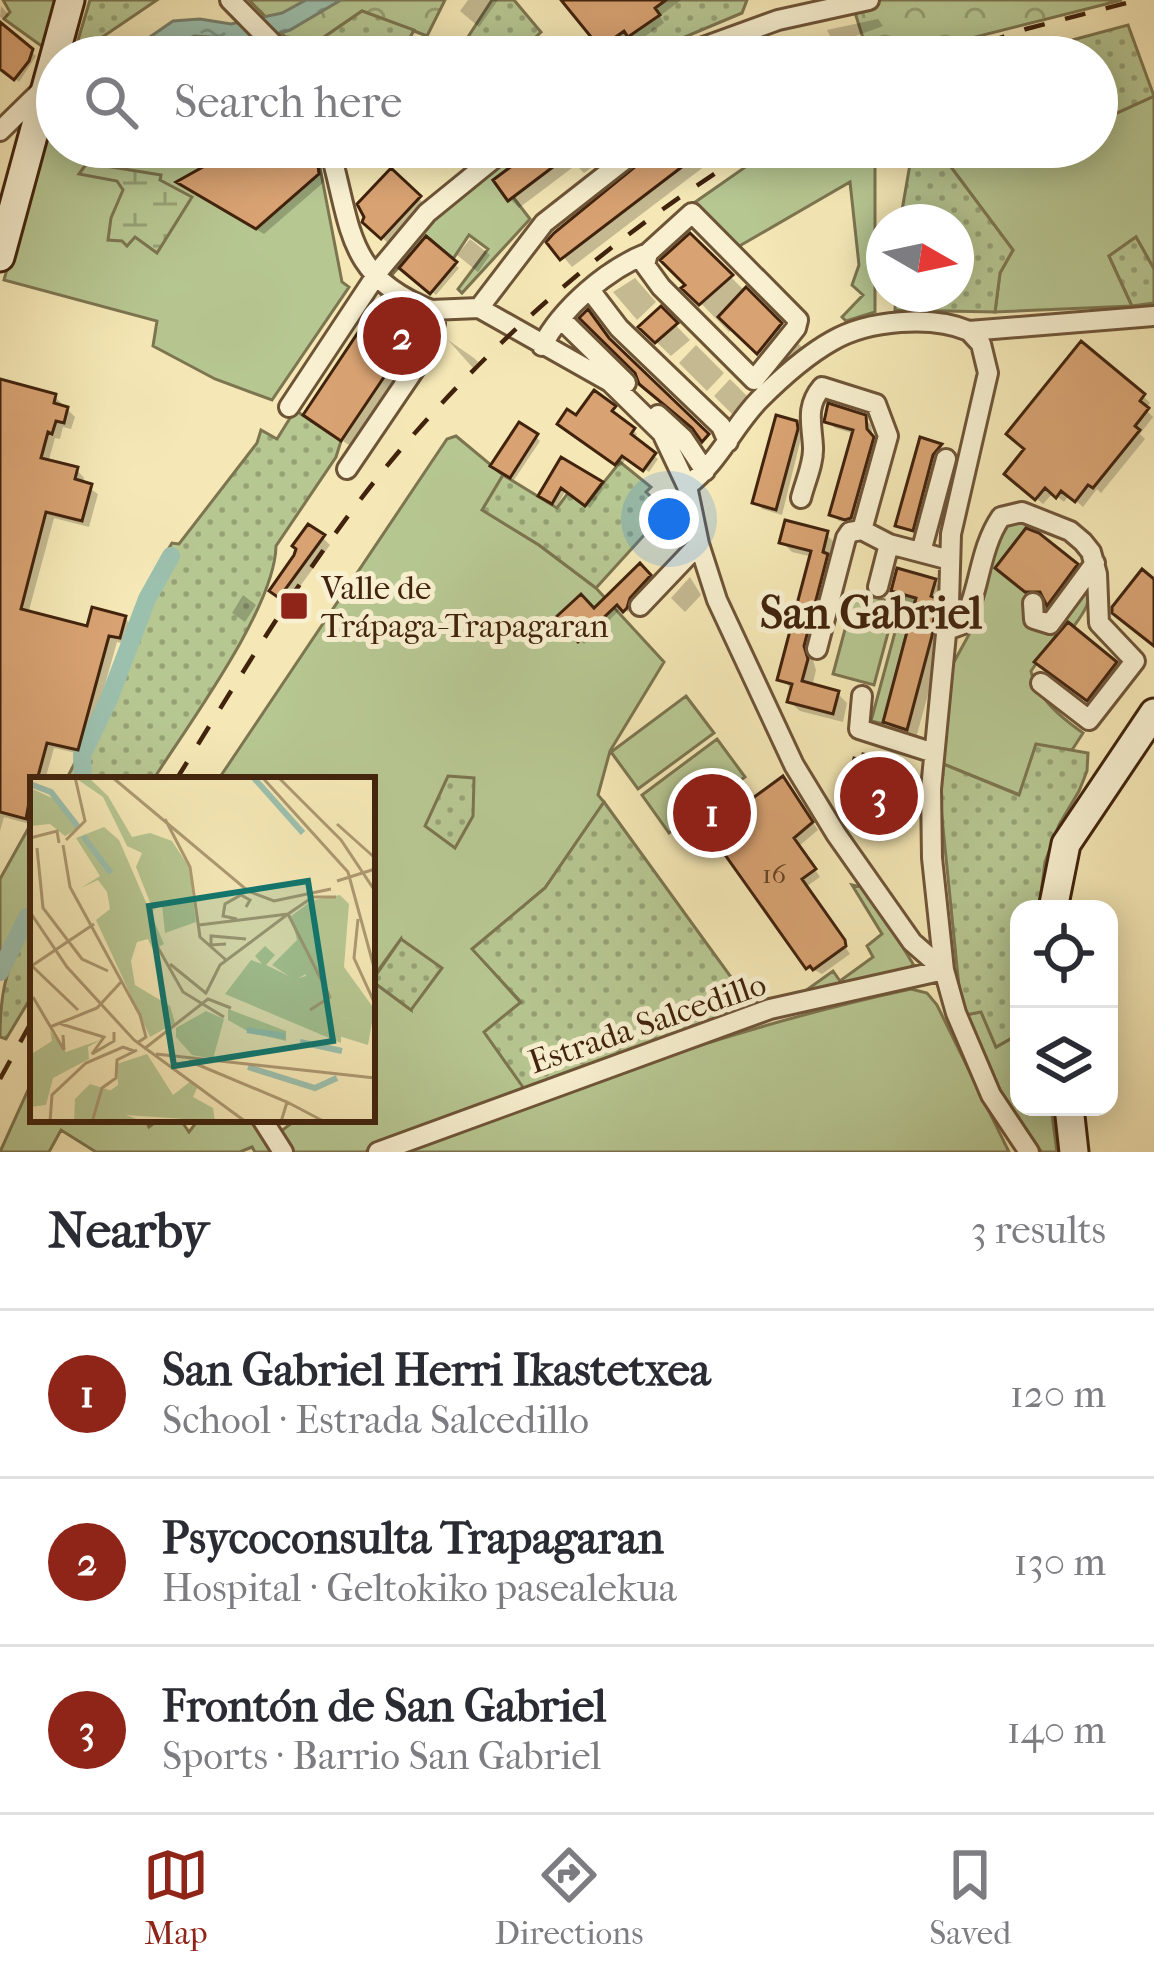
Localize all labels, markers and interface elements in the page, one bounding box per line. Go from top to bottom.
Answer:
search box [36,36,1118,168]
icon: search [78,69,144,135]
text: Search here [174,76,402,129]
north arrow [866,204,974,312]
pin: 2 [363,291,441,381]
your location [639,489,699,549]
place label: Valle de Trápaga-Trapagaran [320,569,609,646]
district label: San Gabriel [760,587,983,640]
marker: Valle de Trápaga-Trapagaran [278,590,310,622]
pin: 3 [840,751,918,841]
pin: 1 [673,768,751,858]
inset map [30,777,375,1122]
house number: 16 [762,858,786,890]
map controls [1010,900,1118,1116]
button: locate [1010,900,1118,1008]
street label: Estrada Salcedillo [524,965,771,1082]
button: layers [1010,1008,1118,1116]
text: Nearby [48,1200,209,1260]
text: 3 results [971,1207,1106,1253]
text: San Gabriel Herri Ikastetxea [162,1344,711,1397]
text: 1 [80,1371,94,1417]
text: 120 m [1010,1371,1106,1417]
text: School · Estrada Salcedillo [162,1397,589,1443]
text: Psycoconsulta Trapagaran [162,1512,664,1565]
text: 2 [77,1539,97,1585]
text: 130 m [1014,1539,1106,1585]
text: Hospital · Geltokiko pasealekua [162,1565,677,1611]
text: Frontón de San Gabriel [162,1680,606,1733]
text: 3 [79,1707,95,1753]
text: 140 m [1007,1707,1106,1753]
text: Sports · Barrio San Gabriel [162,1733,601,1779]
tab: Map [143,1842,209,1953]
tab: Directions [495,1842,643,1953]
tab: Saved [929,1842,1011,1953]

